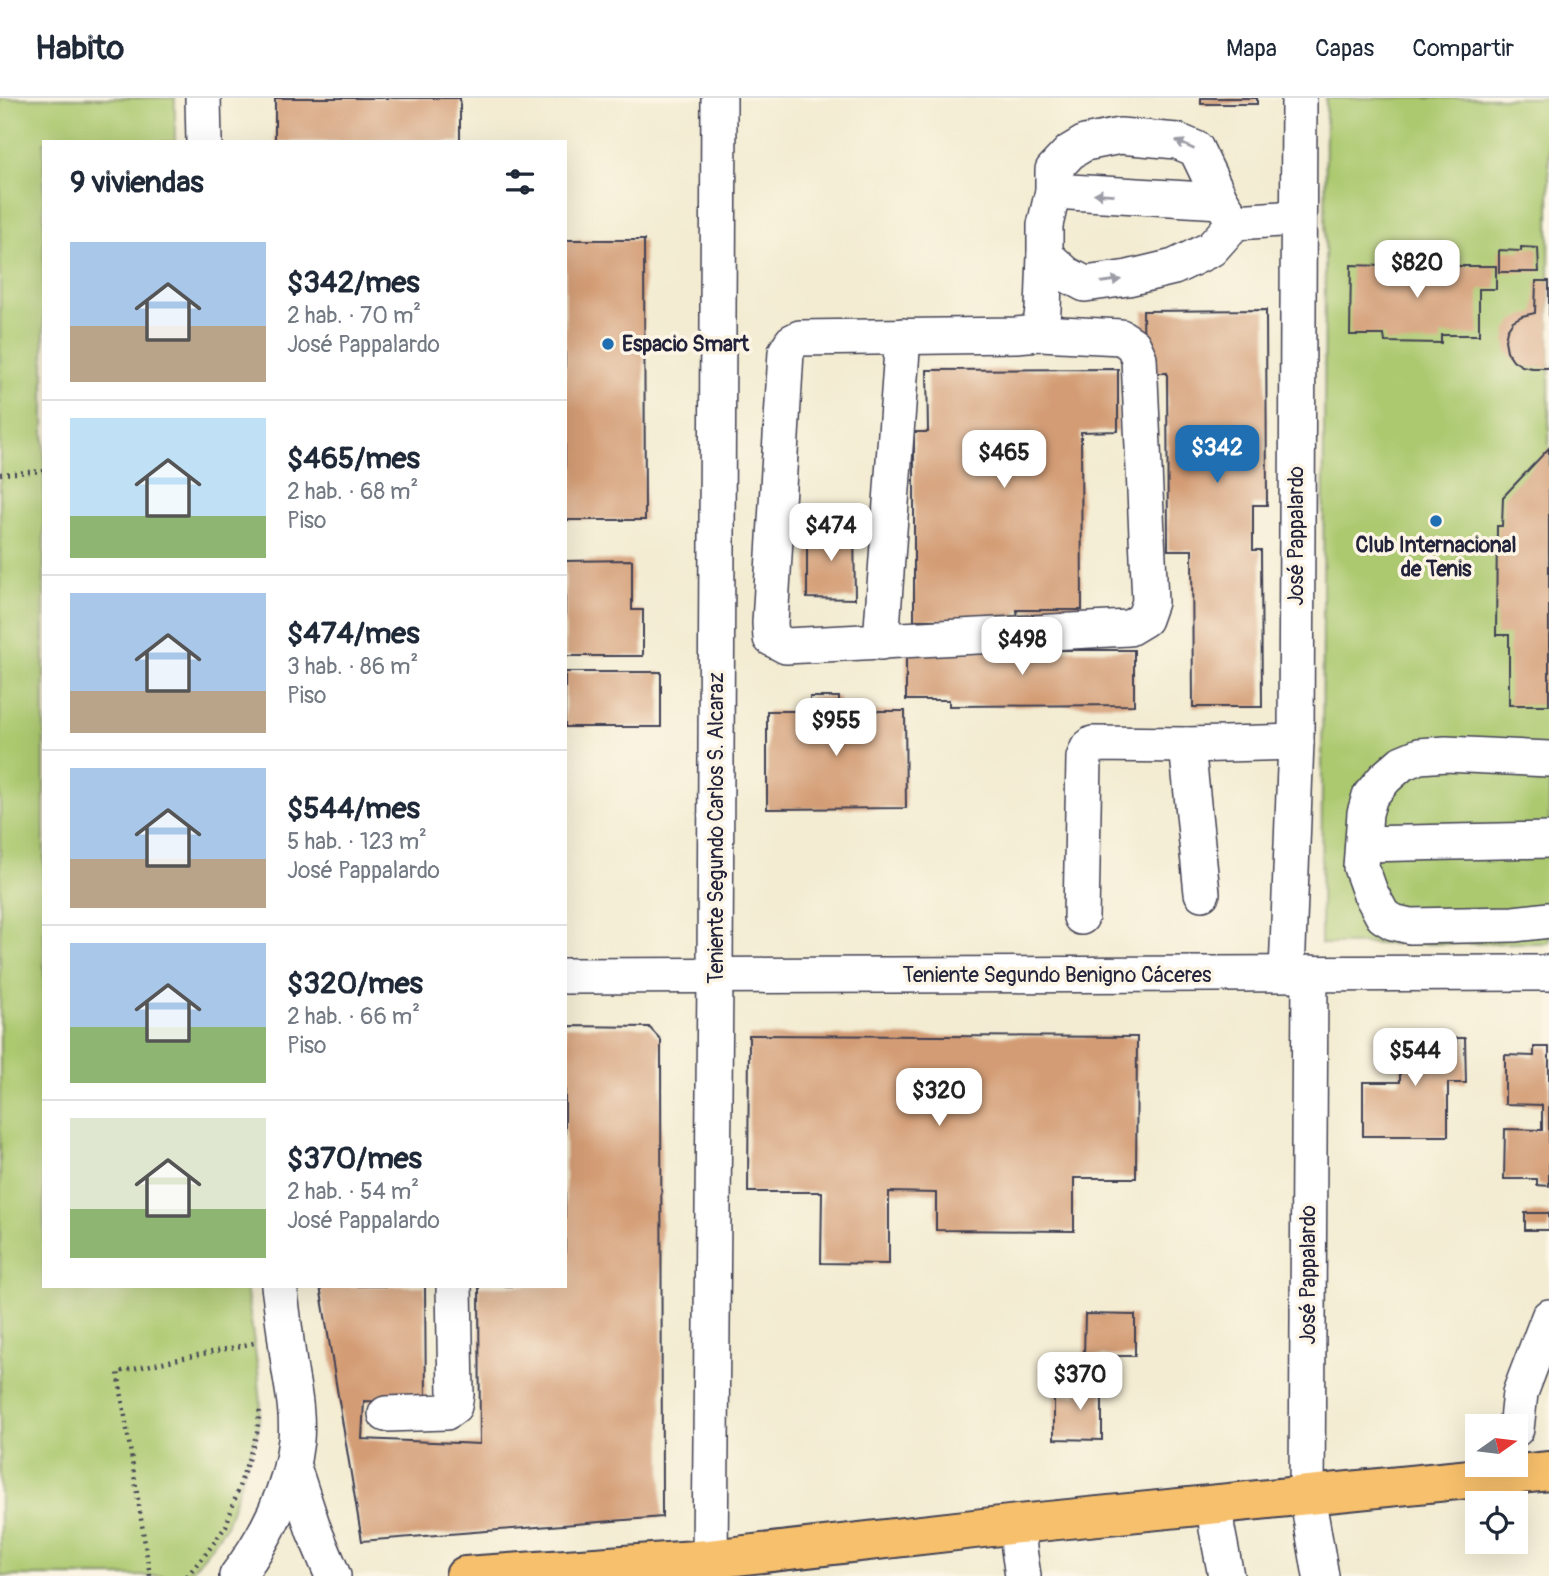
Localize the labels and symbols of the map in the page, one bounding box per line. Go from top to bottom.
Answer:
one-way arrow [1175,140,1195,152]
one-way arrow [1092,188,1114,199]
pin: $820 [1376,240,1458,300]
one-way arrow [1101,275,1123,286]
place label: Espacio Smart [622,331,749,358]
marker: Espacio Smart [600,336,616,352]
pin: $342 [1176,426,1258,485]
pin: $465 [963,430,1045,490]
street label: José Pappalardo [1283,466,1310,606]
pin: $474 [790,504,872,563]
marker: Club Internacional de Tenis [1428,513,1444,529]
place label: Club Internacional de Tenis [1355,532,1517,583]
pin: $498 [981,618,1063,677]
street label: Teniente Segundo Carlos S. Alcaraz [703,672,730,984]
pin: $955 [795,698,877,758]
street label: Teniente Segundo Benigno Cáceres [903,962,1212,989]
pin: $544 [1374,1028,1456,1088]
pin: $320 [898,1068,980,1128]
street label: José Pappalardo [1295,1205,1322,1345]
pin: $370 [1039,1352,1121,1412]
north arrow [1465,1414,1528,1477]

